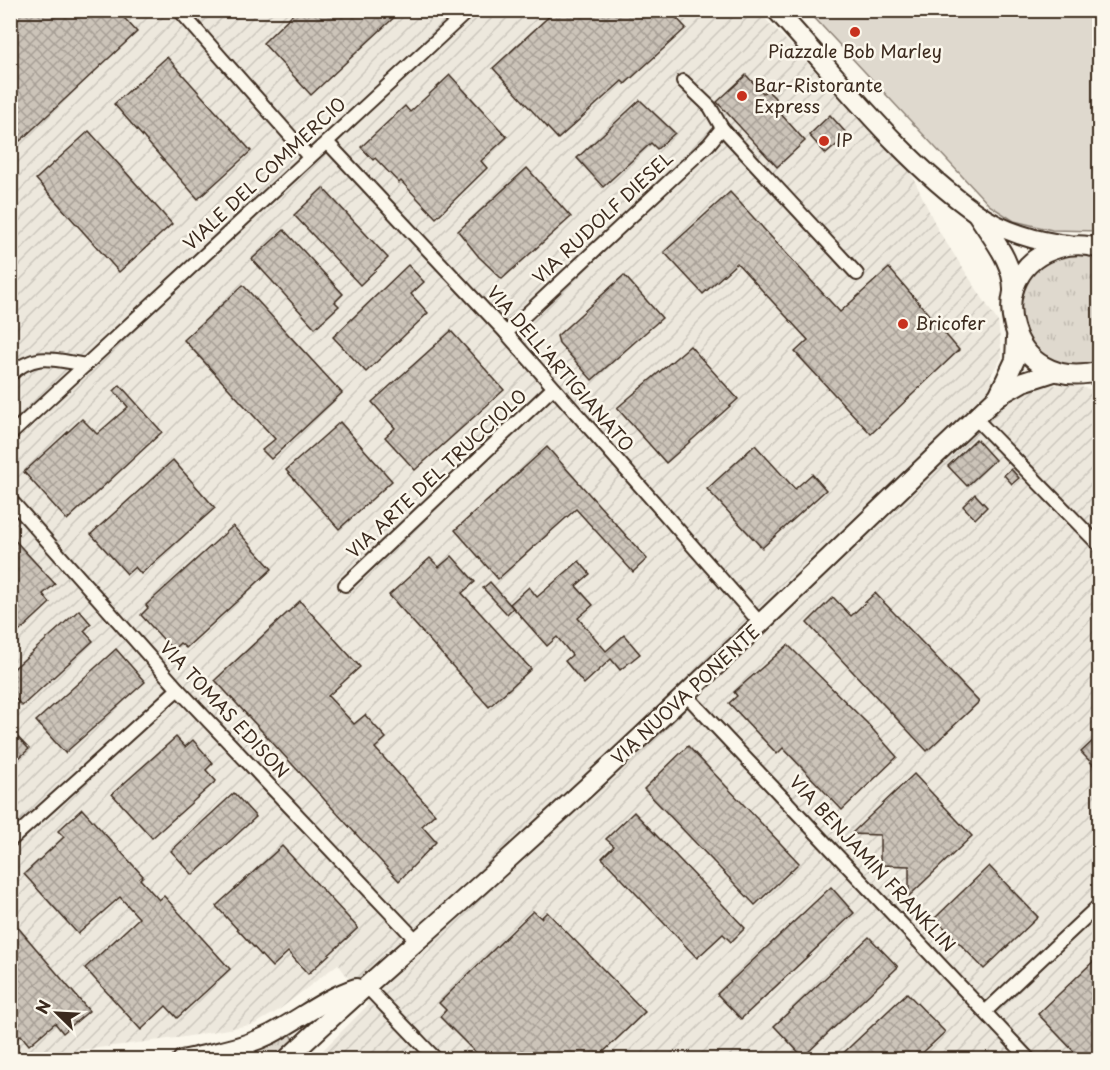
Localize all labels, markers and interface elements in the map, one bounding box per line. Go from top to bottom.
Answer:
marker: Piazzale Bob Marley [848,25,862,39]
place label: Piazzale Bob Marley [768,37,942,64]
place label: Bar-Ristorante Express [754,71,883,119]
marker: Bar-Ristorante Express [735,89,749,103]
street label: VIALE DEL COMMERCIO [177,90,351,256]
place label: IP [836,126,853,153]
marker: IP [817,134,831,148]
street label: VIA RUDOLF DIESEL [526,144,678,289]
street label: VIA DELL'ARTIGIANATO [481,279,641,457]
place label: Bricofer [915,309,986,336]
marker: Bricofer [896,317,910,331]
street label: VIA ARTE DEL TRUCCIOLO [340,382,532,564]
street label: VIA NUOVA PONENTE [604,618,765,770]
street label: VIA TOMAS EDISON [154,634,296,784]
street label: VIA BENJAMIN FRANKLIN [784,768,962,957]
north arrow [27,983,87,1043]
text: N [29,996,56,1017]

